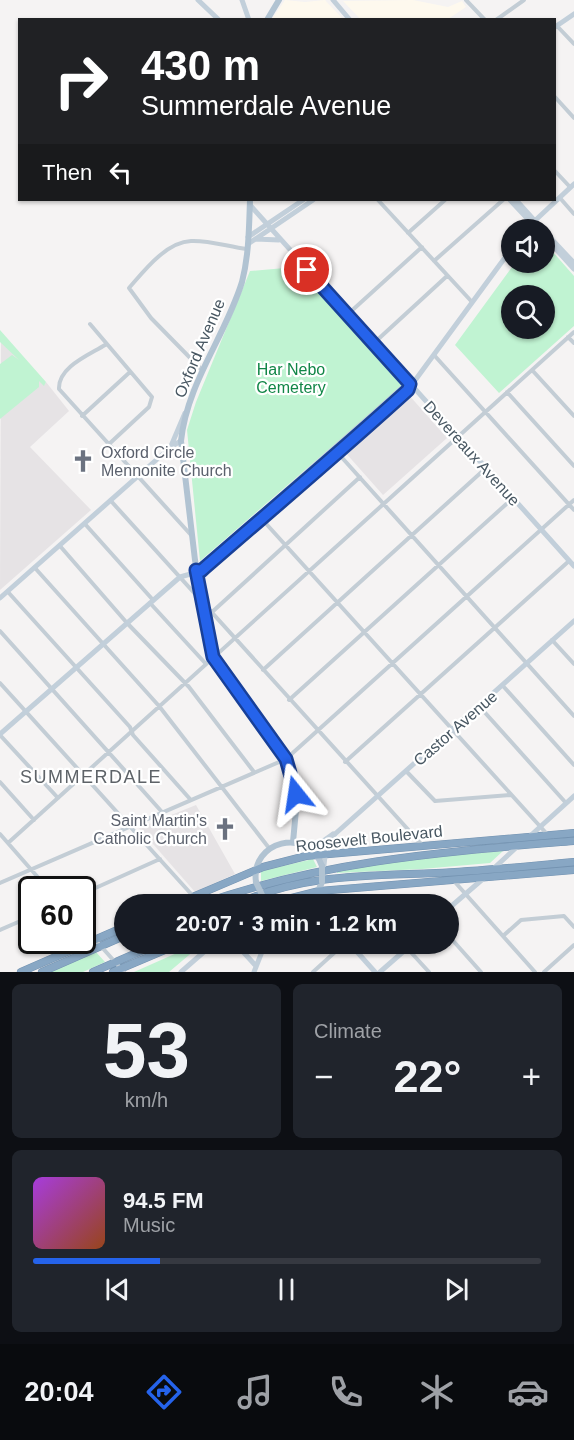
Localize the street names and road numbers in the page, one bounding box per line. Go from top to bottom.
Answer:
street label: Oxford Avenue [171,296,228,400]
street label: Devereaux Avenue [420,398,523,509]
street label: Castor Avenue [410,688,500,769]
street label: Roosevelt Boulevard [295,822,443,855]

